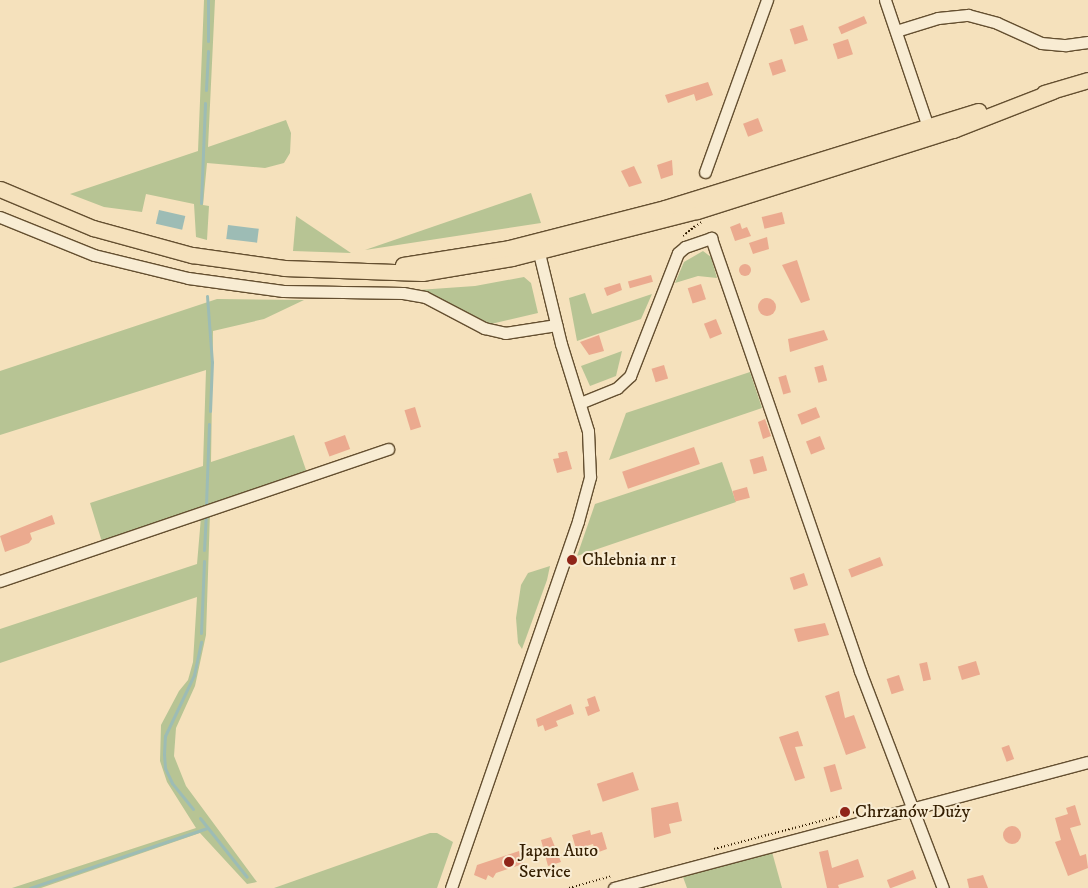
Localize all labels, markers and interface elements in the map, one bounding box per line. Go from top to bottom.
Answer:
place label: Chlebnia nr 1 [582,549,677,571]
marker: Chlebnia nr 1 [566,554,578,566]
place label: Chrzanów Duży [855,801,970,823]
marker: Chrzanów Duży [839,806,851,818]
place label: Japan Auto Service [519,841,598,884]
marker: Japan Auto Service [503,856,515,868]

